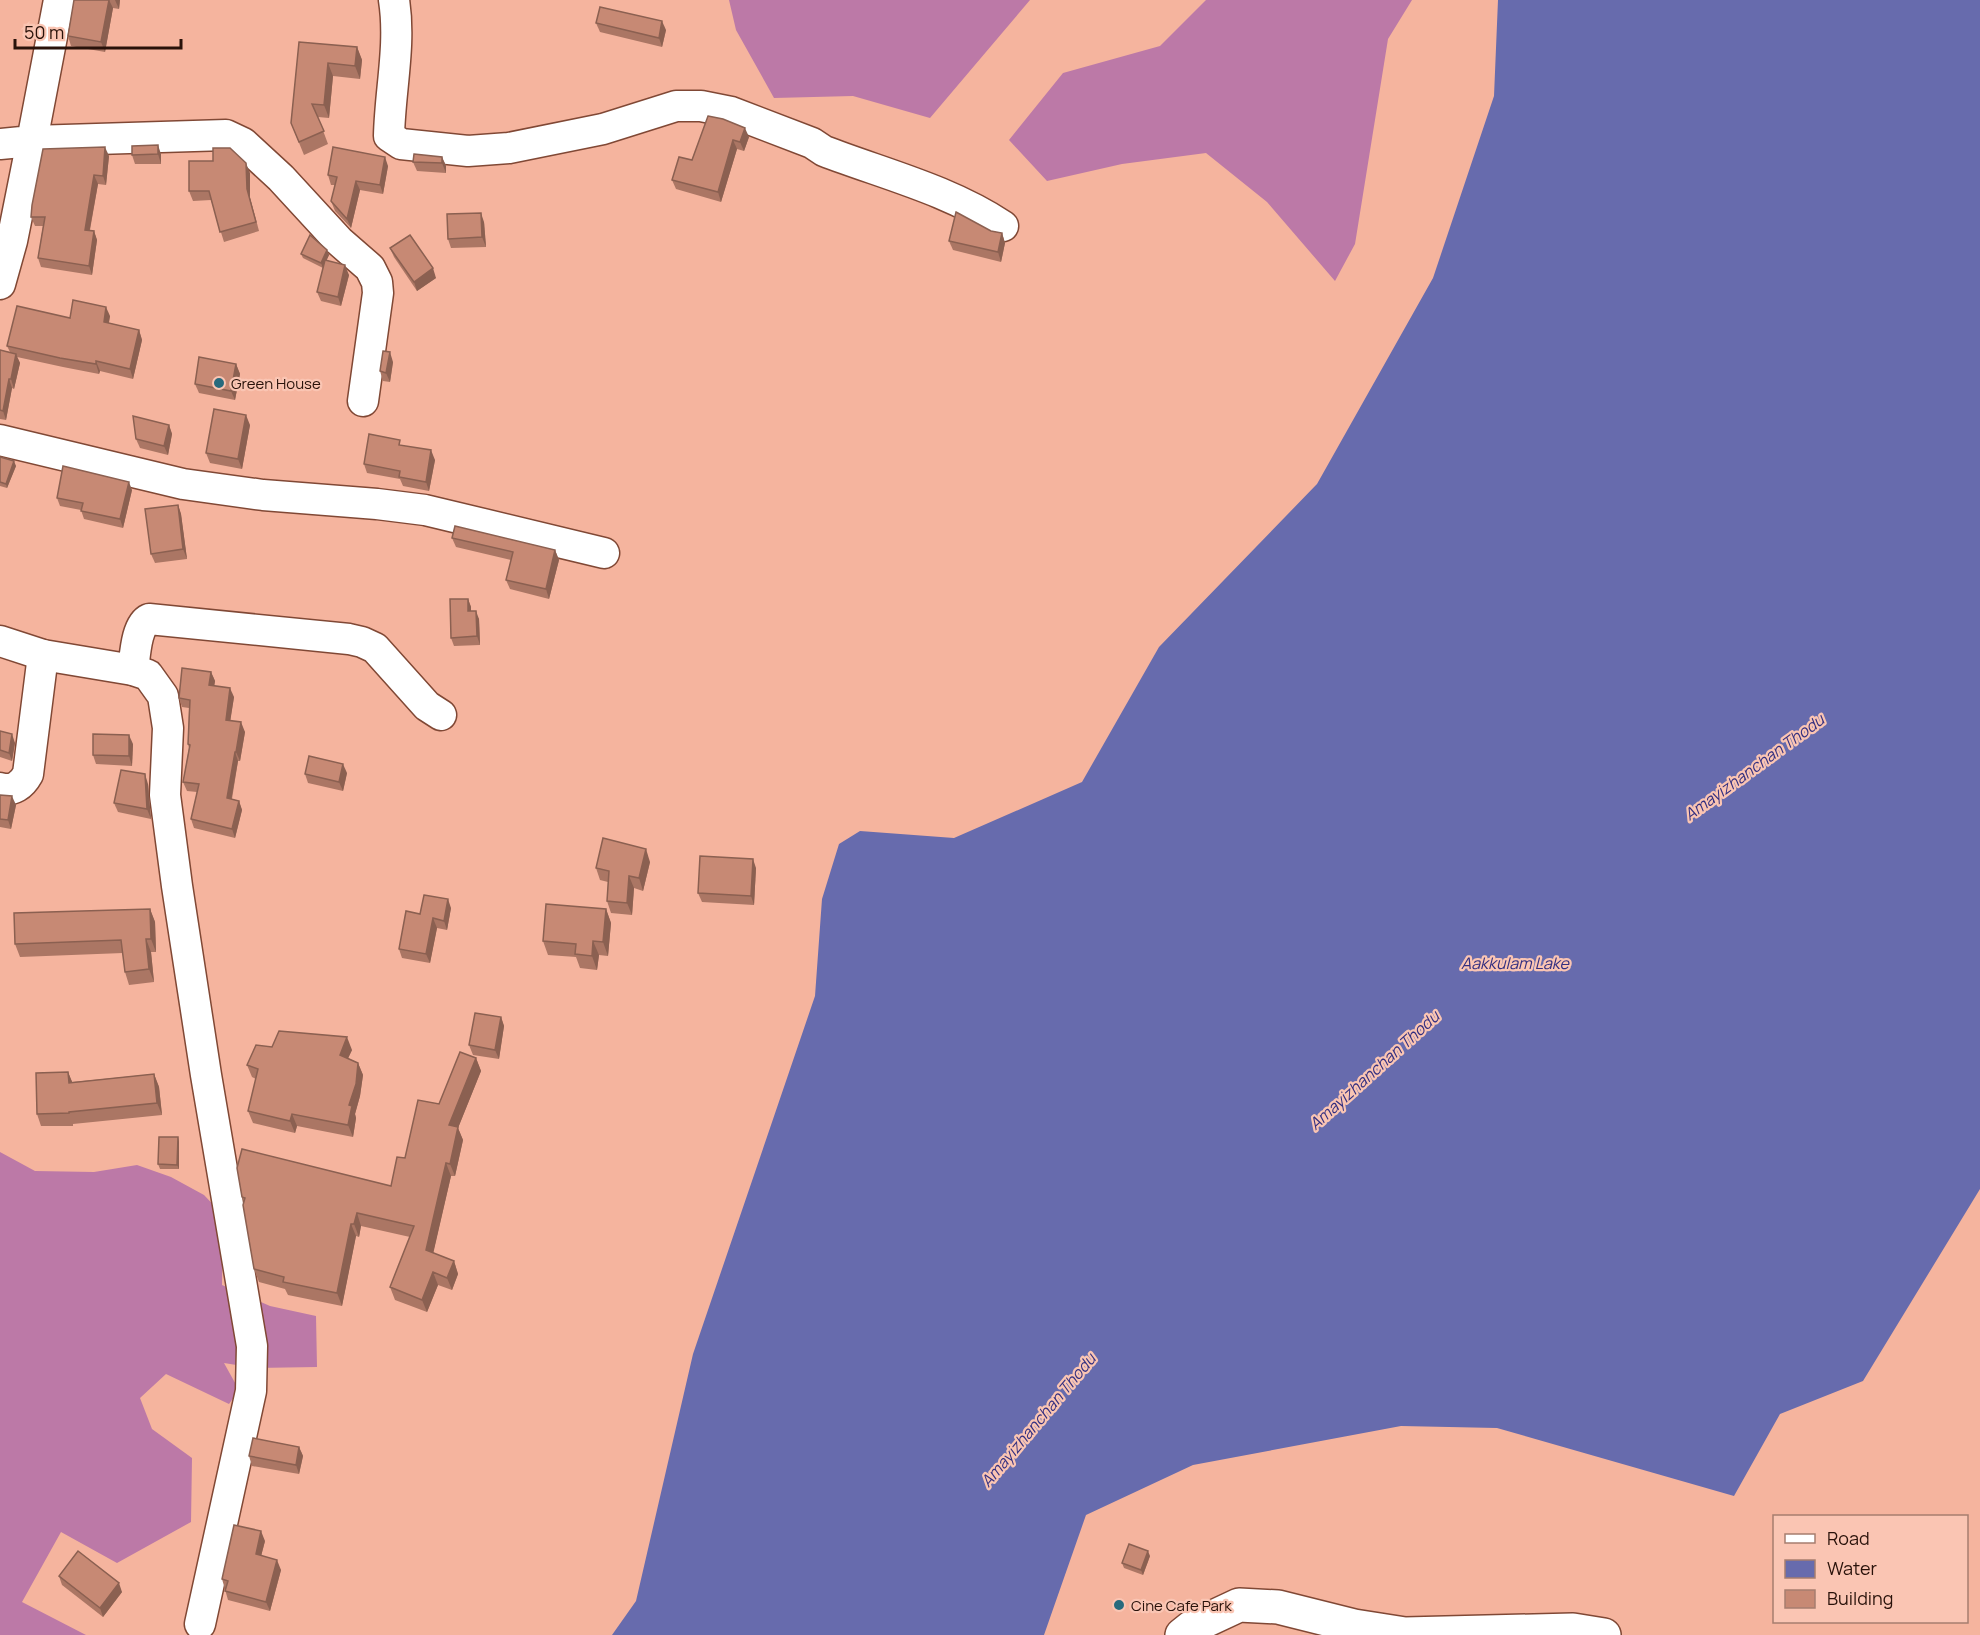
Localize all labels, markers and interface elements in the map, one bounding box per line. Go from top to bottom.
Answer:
scale bar [15,12,182,50]
text: 50 m [24,20,64,44]
place label: Green House [231,373,321,394]
marker: Green House [212,376,226,390]
water label: Amayizhanchan Thodu [1680,708,1830,825]
water label: Aakkulam Lake [1461,952,1571,974]
water label: Amayizhanchan Thodu [1304,1005,1445,1134]
water label: Amayizhanchan Thodu [976,1347,1101,1491]
legend [1773,1515,1968,1623]
text: Road [1827,1526,1870,1550]
text: Water [1827,1556,1877,1580]
text: Building [1827,1586,1893,1610]
place label: Cine Cafe Park [1131,1595,1232,1616]
marker: Cine Cafe Park [1112,1598,1126,1612]

